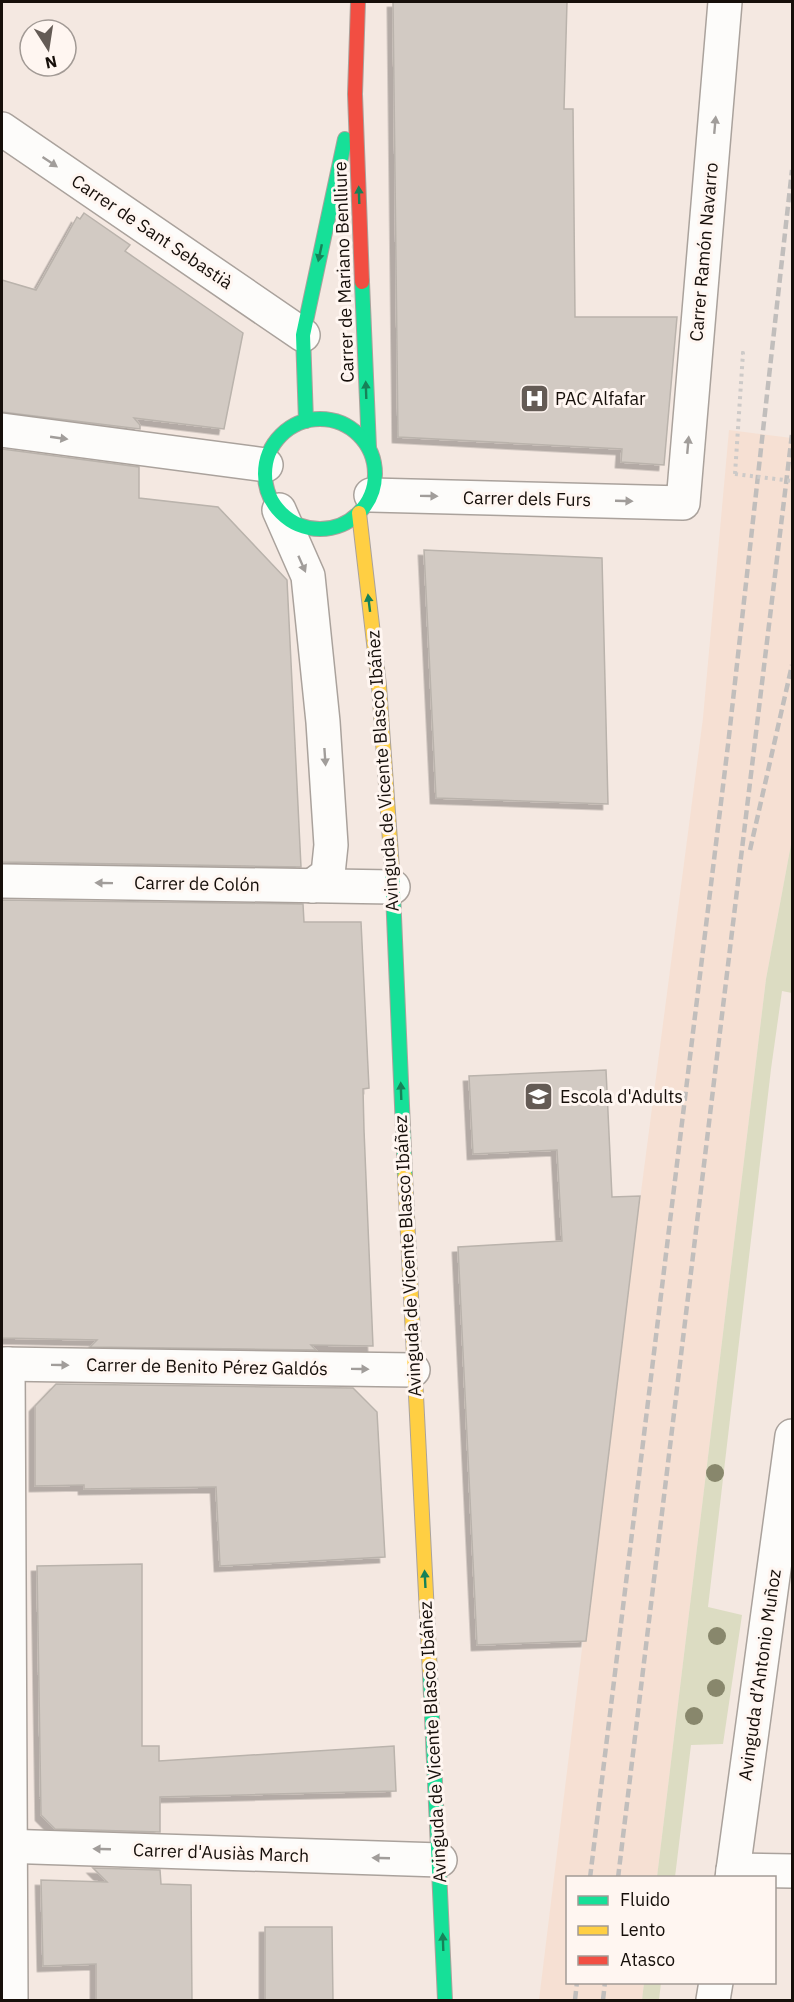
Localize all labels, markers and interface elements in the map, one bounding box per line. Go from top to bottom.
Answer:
north arrow [18,18,78,78]
text: N [43,52,59,74]
one-way arrow [710,115,720,134]
one-way arrow [41,156,57,168]
street label: Carrer de Mariano Benlliure [328,161,359,383]
street label: Carrer Ramón Navarro [684,162,723,342]
street label: Carrer de Sant Sebastià [67,169,238,294]
one-way arrow [354,185,364,204]
one-way arrow [315,244,324,263]
one-way arrow [362,380,371,399]
hospital icon: PAC Alfafar [518,383,550,415]
place label: PAC Alfafar [555,387,646,410]
one-way arrow [50,433,69,442]
one-way arrow [683,435,693,454]
street label: Carrer dels Furs [463,486,591,511]
one-way arrow [420,492,439,501]
one-way arrow [615,497,634,506]
one-way arrow [298,555,307,572]
one-way arrow [364,594,374,613]
street label: Avinguda de Vicente Blasco Ibáñez [361,630,404,913]
one-way arrow [320,747,330,766]
street label: Carrer de Colón [134,871,260,896]
one-way arrow [94,878,113,887]
school or university icon: Escola d'Adults [523,1081,555,1113]
one-way arrow [397,1082,406,1101]
place label: Escola d'Adults [560,1085,683,1108]
street label: Avinguda de Vicente Blasco Ibáñez [389,1115,426,1397]
street label: Carrer de Benito Pérez Galdós [86,1353,328,1380]
one-way arrow [50,1360,69,1370]
one-way arrow [350,1364,369,1374]
street label: Avinguda d’Antonio Muñoz [733,1568,786,1782]
one-way arrow [420,1570,429,1589]
street label: Avinguda de Vicente Blasco Ibáñez [414,1601,451,1883]
street label: Carrer d'Ausiàs March [133,1838,309,1867]
one-way arrow [93,1845,112,1854]
one-way arrow [372,1854,391,1863]
legend [566,1876,776,1984]
text: Fluido [620,1888,670,1911]
text: Lento [620,1918,665,1941]
one-way arrow [438,1933,447,1952]
text: Atasco [620,1948,675,1971]

